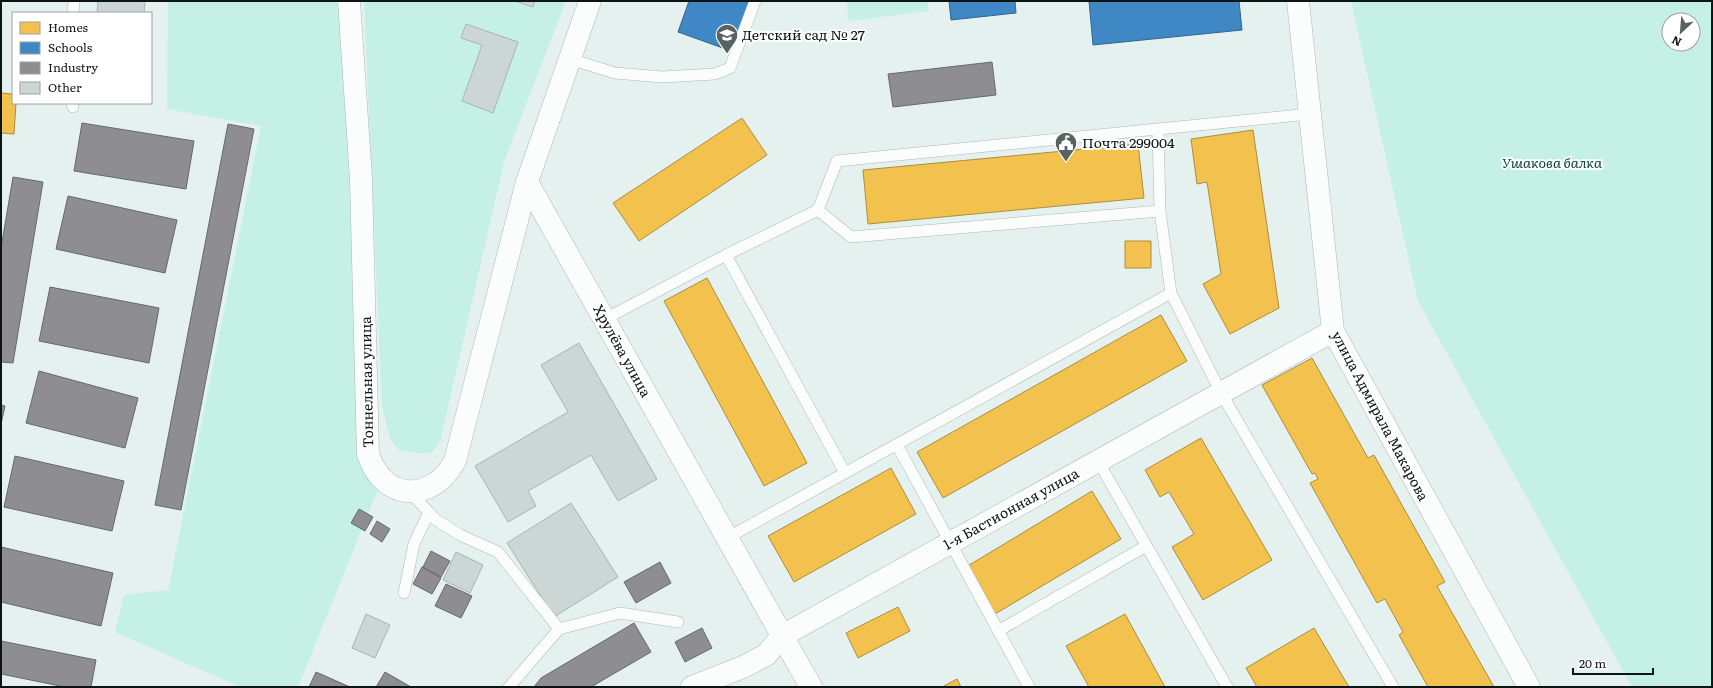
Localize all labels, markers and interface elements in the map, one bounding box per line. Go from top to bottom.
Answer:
legend [12,12,152,104]
north arrow [1661,12,1701,52]
text: Homes [48,18,88,36]
school or university icon: Детский сад № 27 [714,22,740,55]
place label: Детский сад № 27 [742,24,865,44]
text: N [1669,33,1684,51]
text: Schools [48,38,93,56]
text: Industry [48,58,98,76]
text: Other [48,78,82,96]
public building icon: Почта 299004 [1053,130,1079,163]
place label: Почта 299004 [1082,132,1175,152]
park label: Ушакова балка [1502,152,1602,172]
street label: Хрулёва улица [589,301,657,401]
street label: Тоннельная улица [355,316,377,448]
street label: улица Адмирала Макарова [1328,327,1434,504]
street label: 1-я Бастионная улица [939,462,1082,554]
scale bar [1573,650,1653,676]
text: 20 m [1579,654,1606,672]

